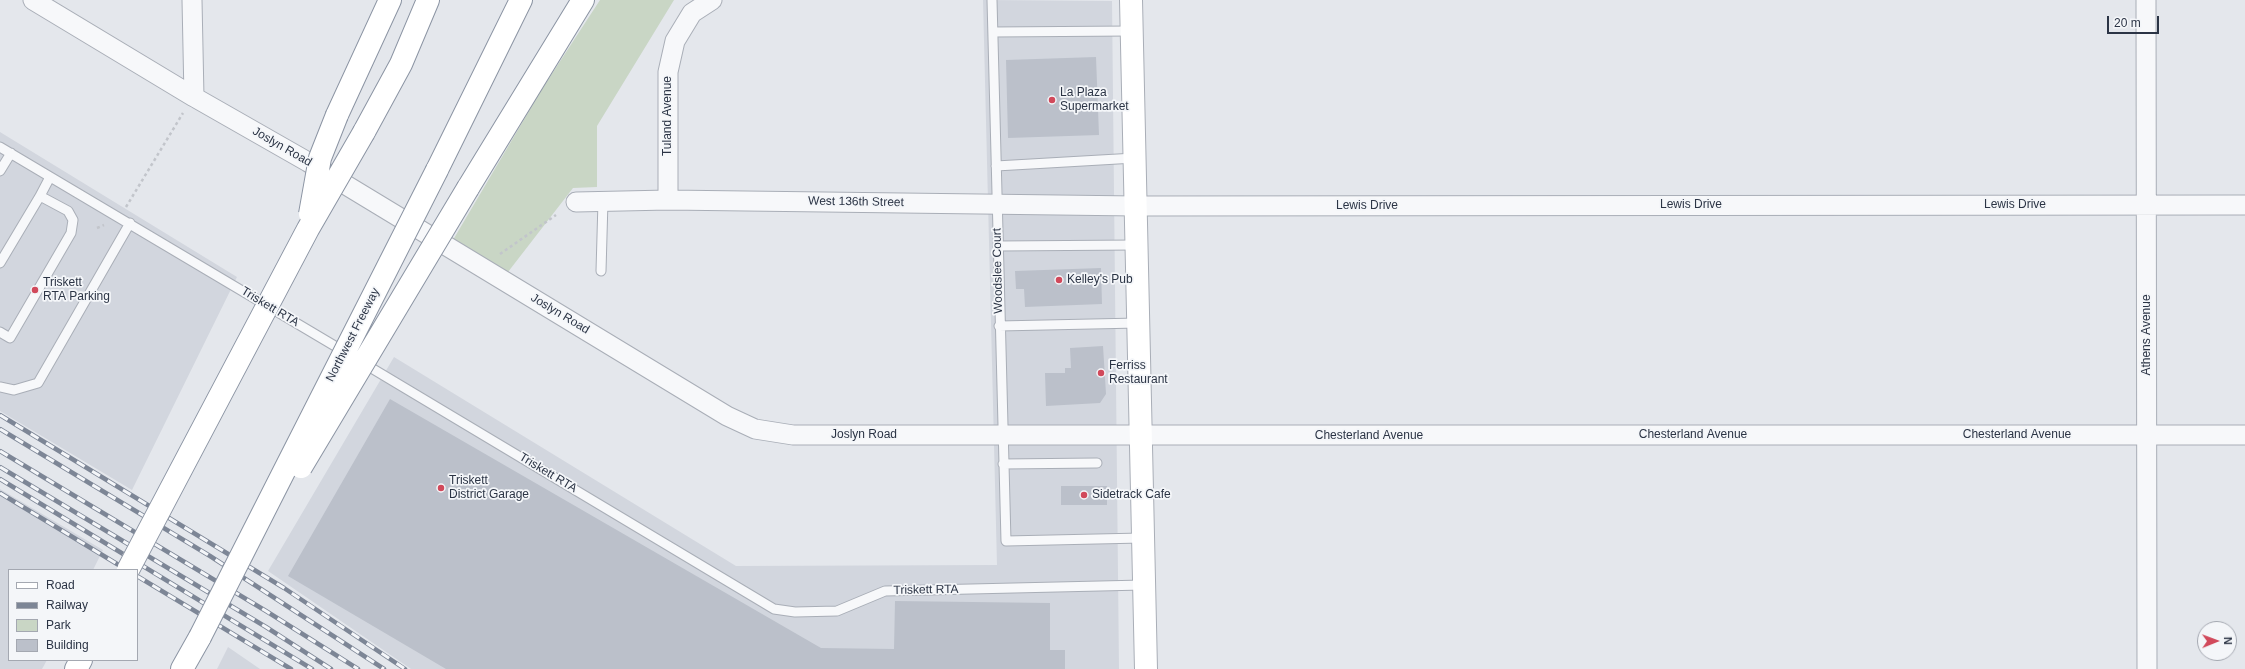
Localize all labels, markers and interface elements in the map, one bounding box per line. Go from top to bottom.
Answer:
scale bar [2109,8,2161,34]
text: 20 m [2114,16,2141,30]
street label: Tuland Avenue [661,76,675,156]
place label: La Plaza Supermarket [1060,86,1129,114]
marker: La Plaza Supermarket [1047,95,1057,105]
street label: Joslyn Road [250,124,314,170]
street label: West 136th Street [808,194,904,210]
street label: Lewis Drive [1660,198,1722,212]
street label: Lewis Drive [1984,198,2046,212]
street label: Lewis Drive [1336,199,1398,213]
street label: Woodslee Court [990,228,1006,314]
place label: Kelley's Pub [1067,273,1133,287]
marker: Kelley's Pub [1054,275,1064,285]
place label: Triskett RTA Parking [43,276,110,304]
street label: Triskett RTA [238,284,302,330]
marker: Triskett RTA Parking [30,285,40,295]
street label: Northwest Freeway [323,286,383,384]
street label: Joslyn Road [528,291,592,337]
street label: Athens Avenue [2140,294,2154,376]
place label: Ferriss Restaurant [1109,359,1168,387]
marker: Ferriss Restaurant [1096,368,1106,378]
street label: Joslyn Road [831,428,897,442]
street label: Chesterland Avenue [1639,428,1747,442]
street label: Chesterland Avenue [1963,428,2071,442]
street label: Chesterland Avenue [1315,429,1423,443]
street label: Triskett RTA [516,450,580,496]
place label: Triskett District Garage [449,474,529,502]
marker: Triskett District Garage [436,483,446,493]
place label: Sidetrack Cafe [1092,488,1171,502]
marker: Sidetrack Cafe [1079,490,1089,500]
legend [8,569,138,661]
text: Road [46,578,75,592]
street label: Triskett RTA [893,582,959,598]
text: Railway [46,598,88,612]
text: Park [46,618,71,632]
north arrow [2197,621,2237,661]
text: N [2222,637,2234,645]
text: Building [46,638,89,652]

